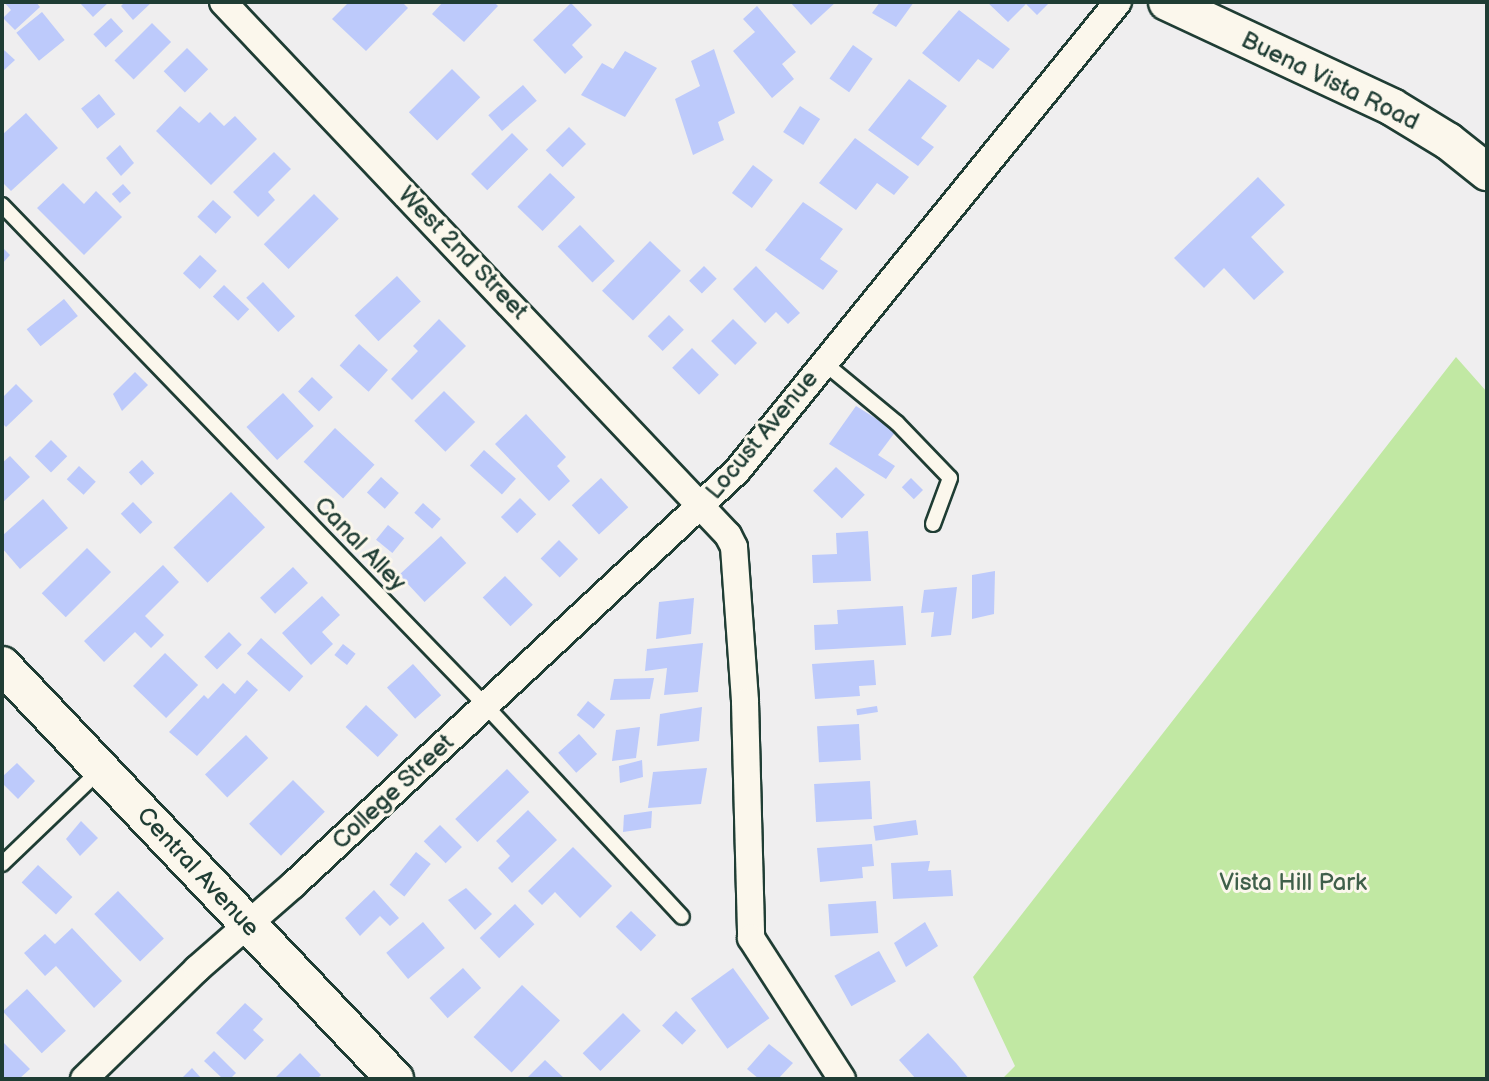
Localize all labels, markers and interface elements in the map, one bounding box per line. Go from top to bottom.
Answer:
street label: Buena Vista Road [1236,25,1424,137]
street label: West 2nd Street [392,180,534,326]
street label: Locust Avenue [700,365,824,505]
street label: Canal Alley [308,491,412,597]
street label: College Street [326,728,460,856]
street label: Central Avenue [131,801,265,943]
park label: Vista Hill Park [1219,869,1367,897]

